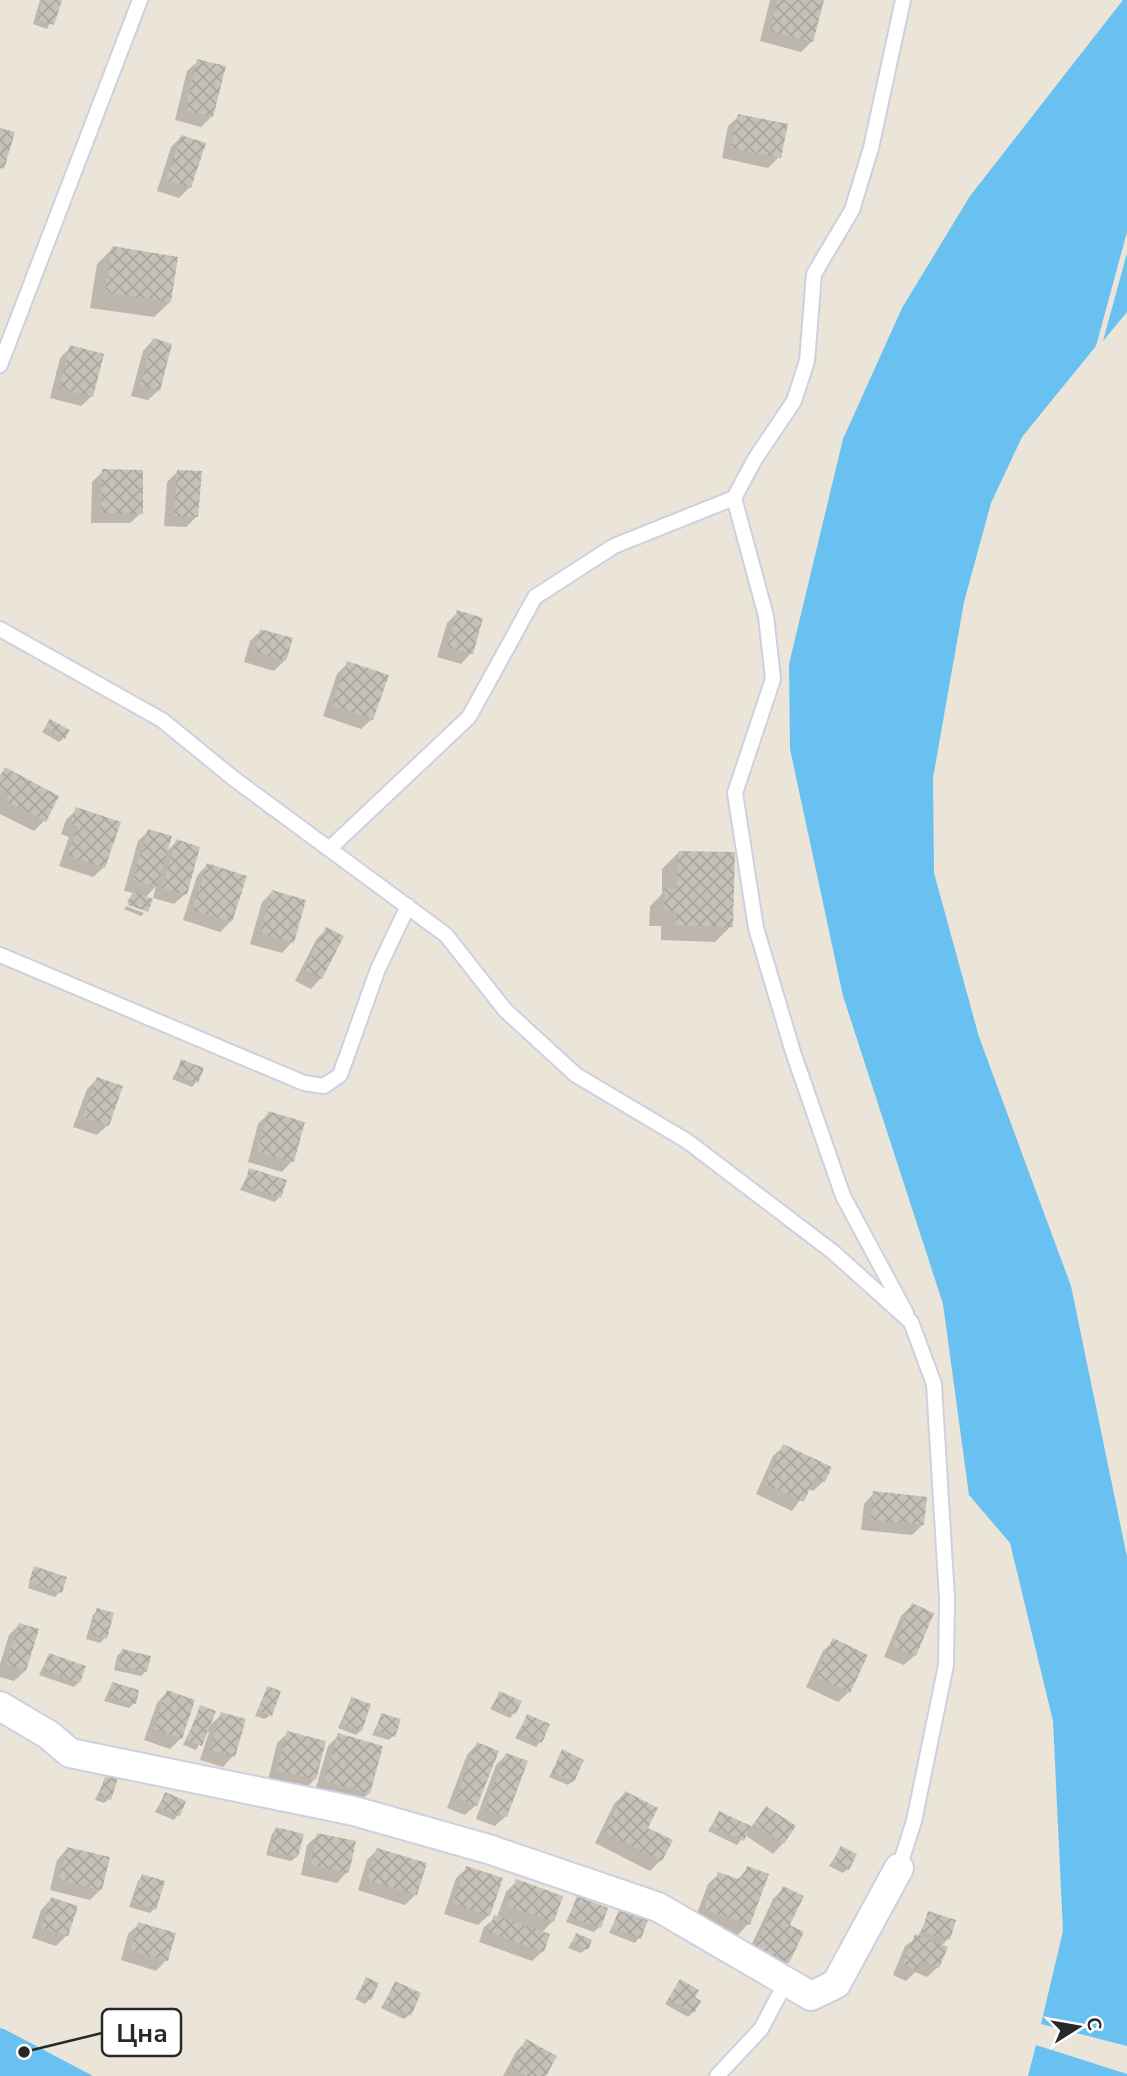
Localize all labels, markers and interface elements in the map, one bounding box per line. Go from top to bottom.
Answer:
north arrow [1043,1992,1113,2062]
callout: Цна [102,2009,181,2056]
text: С [1080,2015,1108,2033]
text: Цна [116,2016,168,2051]

